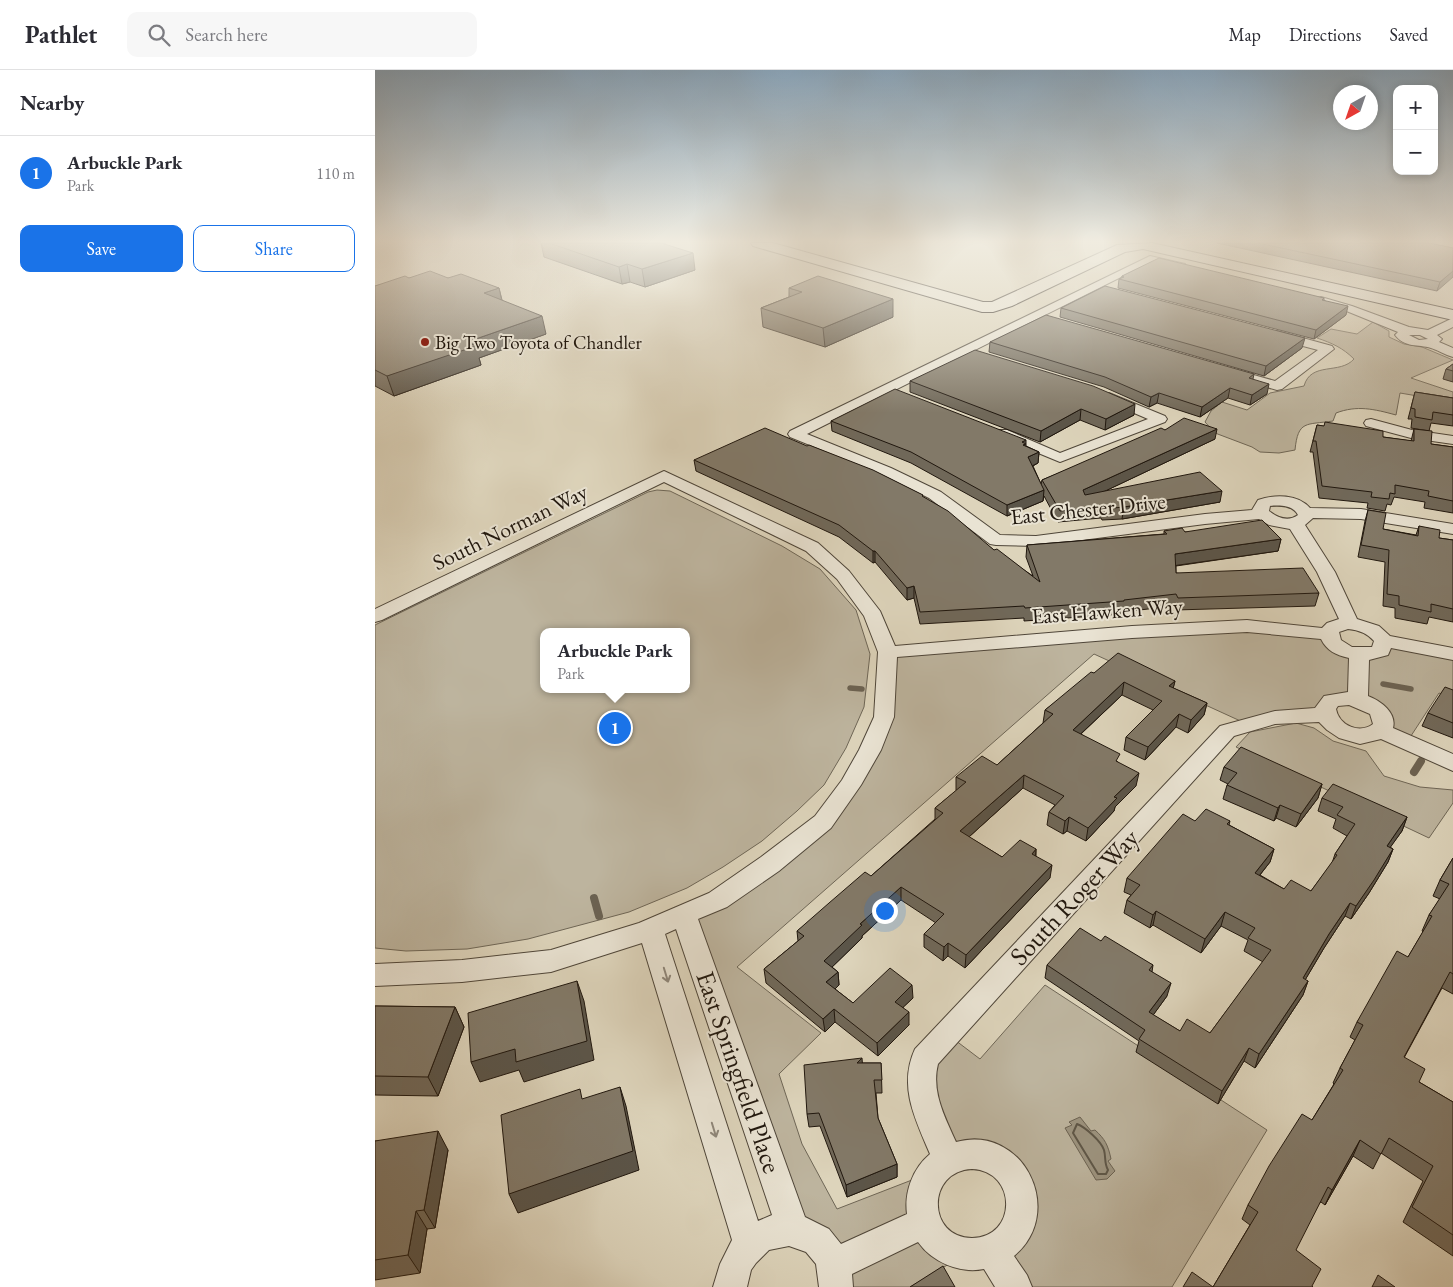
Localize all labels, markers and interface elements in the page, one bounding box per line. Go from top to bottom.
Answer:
search box [127,12,477,57]
text: Pathlet [25,19,97,50]
icon: search [145,21,173,49]
text: Search here [185,22,268,47]
text: Map [1229,23,1261,46]
text: Directions [1289,23,1361,46]
text: Saved [1389,23,1428,46]
north arrow [1333,85,1378,130]
map controls [1393,85,1438,175]
button: + [1393,85,1438,130]
text: Nearby [20,89,84,116]
button: − [1393,130,1438,175]
text: Arbuckle Park [67,150,182,175]
text: 1 [32,163,40,184]
text: 110 m [316,163,355,184]
text: Park [67,175,94,196]
button: Save [20,225,183,272]
button: Share [193,225,355,272]
place label: Big Two Toyota of Chandler [435,330,642,355]
marker: Big Two Toyota of Chandler [419,336,431,348]
street label: South Norman Way [428,477,593,577]
street label: East Chester Drive [1009,486,1167,532]
street label: East Hawken Way [1031,591,1184,631]
popup [540,628,690,693]
text: Arbuckle Park [557,638,673,663]
text: Park [557,663,585,684]
pin: 1 [599,709,631,747]
street label: South Roger Way [1002,821,1146,973]
your location [872,898,898,924]
one-way arrow [661,967,671,983]
street label: East Springfield Place [689,967,789,1177]
one-way arrow [709,1122,719,1138]

